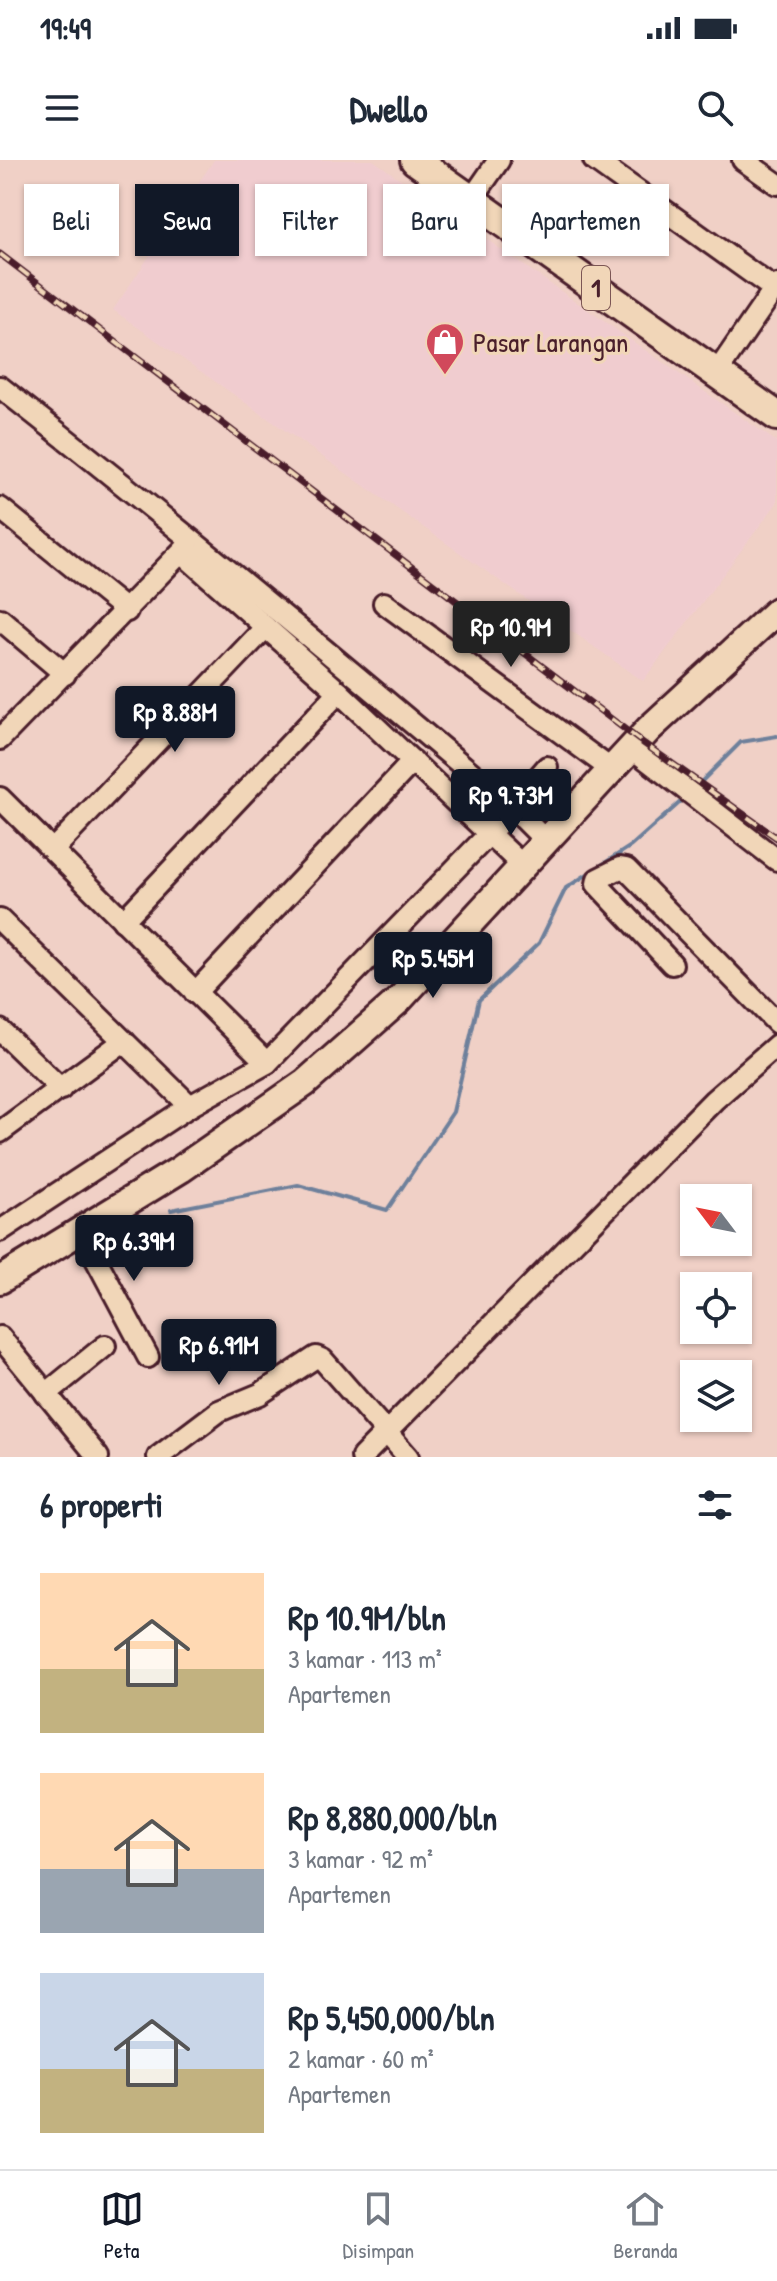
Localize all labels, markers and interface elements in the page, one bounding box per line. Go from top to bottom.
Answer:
text: 19:49 [40,8,91,48]
text: Dwello [349,84,428,133]
icon: menu [40,86,84,130]
icon: search [693,86,737,130]
chip: Beli [24,184,119,256]
chip: Sewa [135,184,239,256]
chip: Filter [255,184,367,256]
chip: Baru [383,184,486,256]
chip: Apartemen [502,184,669,256]
road number: 1 [582,266,610,310]
shop icon: Pasar Larangan [424,321,466,376]
place label: Pasar Larangan [473,323,628,361]
pin: Rp 10.9M [428,601,594,669]
text: Rp 10.9M [471,609,551,644]
pin: Rp 8.88M [92,686,258,754]
text: Rp 8.88M [133,694,217,729]
pin: Rp 9.73M [428,769,594,837]
text: Rp 9.73M [469,777,553,812]
pin: Rp 5.45M [350,932,516,1000]
text: Rp 5.45M [392,940,474,975]
north arrow [680,1184,752,1256]
map controls [680,1184,752,1432]
pin: Rp 6.39M [51,1215,217,1283]
text: Rp 6.39M [93,1223,175,1258]
button: locate [680,1272,752,1344]
pin: Rp 6.91M [136,1319,302,1387]
text: Rp 6.91M [179,1327,259,1362]
button: layers [680,1360,752,1432]
text: 6 properti [40,1482,163,1528]
icon: filters [693,1483,737,1527]
text: Rp 10.9M/bln [288,1595,446,1641]
icon: home [104,1605,200,1701]
text: 3 kamar · 113 m² [288,1641,442,1676]
text: Apartemen [288,1676,391,1711]
text: Rp 8,880,000/bln [288,1795,497,1841]
icon: home [104,1805,200,1901]
text: 3 kamar · 92 m² [288,1841,433,1876]
text: Apartemen [288,1876,391,1911]
text: Rp 5,450,000/bln [288,1995,495,2041]
icon: home [104,2005,200,2101]
text: 2 kamar · 60 m² [288,2041,434,2076]
text: Apartemen [288,2076,391,2111]
tab: Peta [100,2187,144,2265]
tab: Disimpan [343,2187,414,2265]
tab: Beranda [613,2187,677,2265]

